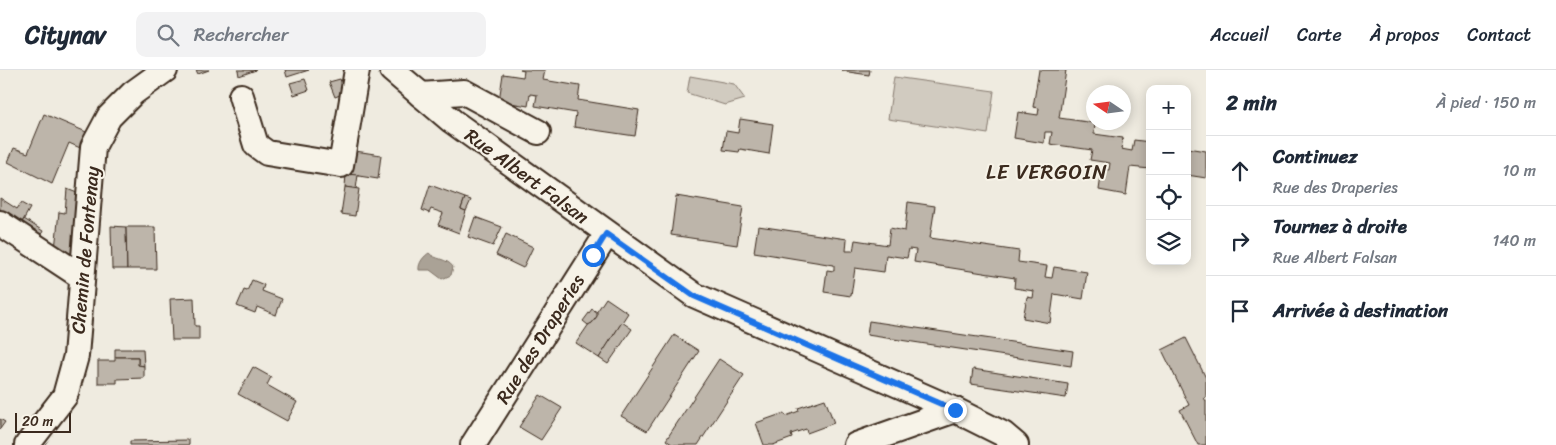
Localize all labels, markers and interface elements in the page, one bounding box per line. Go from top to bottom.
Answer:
search box [136,12,486,57]
text: Citynav [25,14,106,56]
text: Rechercher [194,18,288,51]
text: Accueil [1210,19,1269,51]
text: Carte [1297,19,1342,51]
text: À propos [1370,19,1439,51]
text: Contact [1467,19,1531,51]
icon: search [154,21,182,49]
text: 2 min [1226,84,1277,122]
north arrow [1086,85,1131,130]
map controls [1146,85,1191,265]
button: + [1146,85,1191,130]
text: À pied · 150 m [1436,88,1536,117]
street label: Rue Albert Falsan [458,119,596,233]
button: − [1146,130,1191,175]
text: Continuez [1273,140,1358,173]
district label: LE VERGOIN [986,153,1108,191]
text: 10 m [1503,156,1536,185]
icon: ahead [1226,157,1254,185]
street label: Chemin de Fontenay [61,165,109,335]
text: Rue des Draperies [1273,173,1398,202]
button: locate [1146,175,1191,220]
text: Tournez à droite [1273,210,1407,243]
button: layers [1146,220,1191,265]
text: 140 m [1493,226,1536,255]
icon: right [1226,227,1254,255]
text: Rue Albert Falsan [1273,243,1397,272]
route start [582,244,605,267]
street label: Rue des Draperies [487,267,593,411]
text: Arrivée à destination [1273,294,1448,327]
icon: arrive [1226,297,1254,325]
route end [944,399,967,422]
text: 20 m [22,409,53,434]
scale bar [15,410,71,433]

